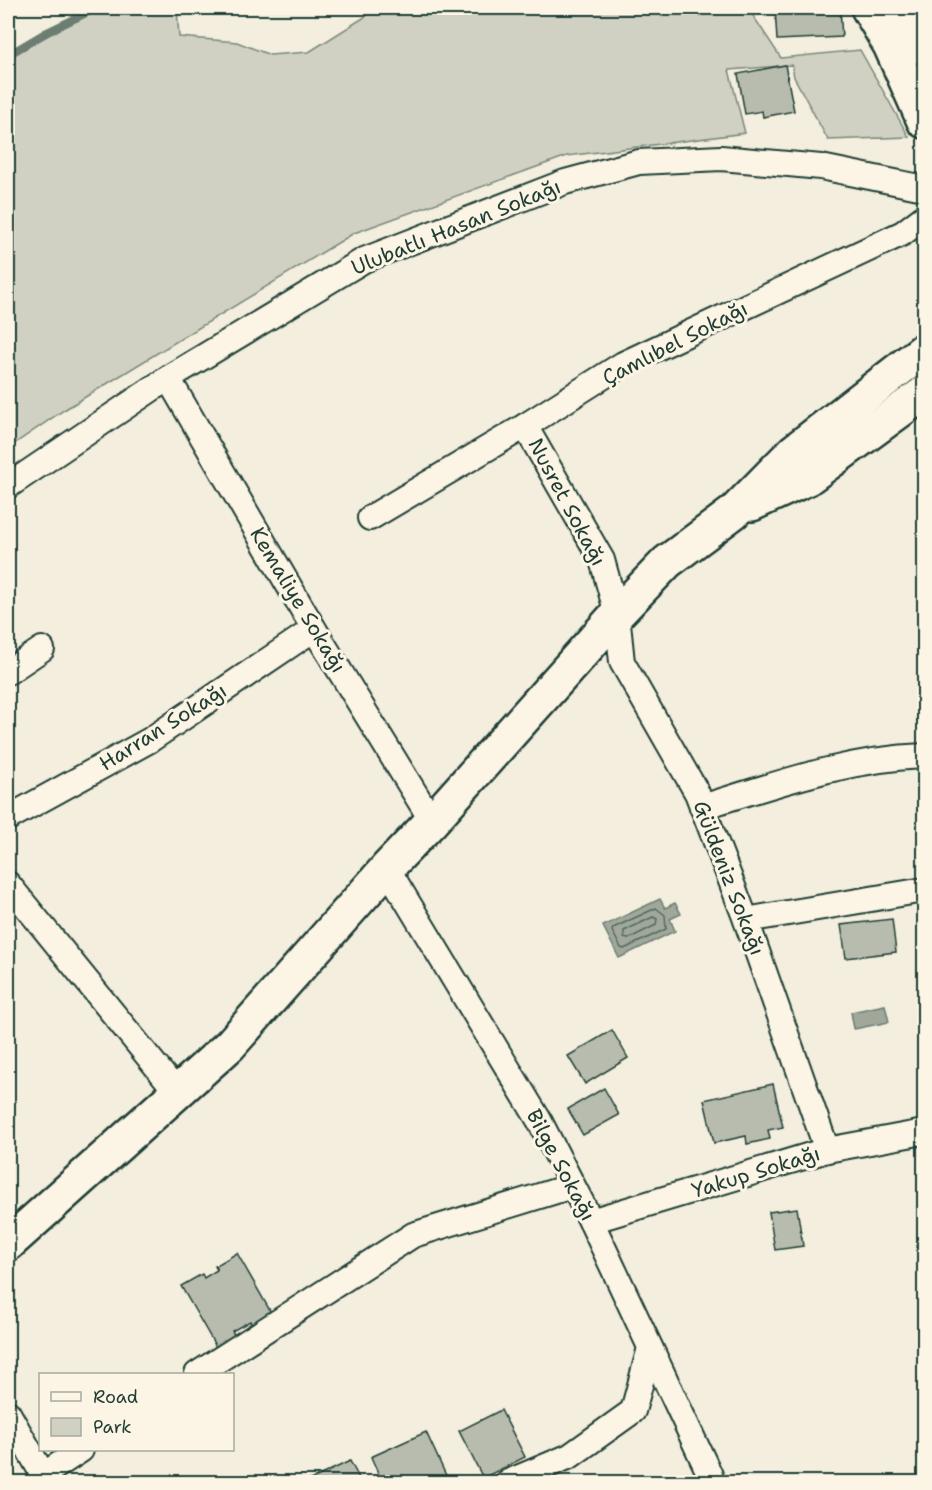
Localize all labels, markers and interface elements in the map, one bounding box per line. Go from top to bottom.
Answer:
street label: Ulubatlı Hasan Sokağı [347,172,565,282]
street label: Çamlıbel Sokağı [597,294,753,392]
street label: Nusret Sokağı [522,433,612,571]
street label: Kemaliye Sokağı [243,522,353,678]
street label: Harran Sokağı [94,677,232,777]
street label: Güldeniz Sokağı [687,797,771,959]
street label: Bilge Sokağı [520,1104,602,1226]
street label: Yakup Sokağı [688,1139,824,1205]
legend [39,1373,234,1451]
text: Road [93,1385,138,1409]
text: Park [93,1415,132,1439]

